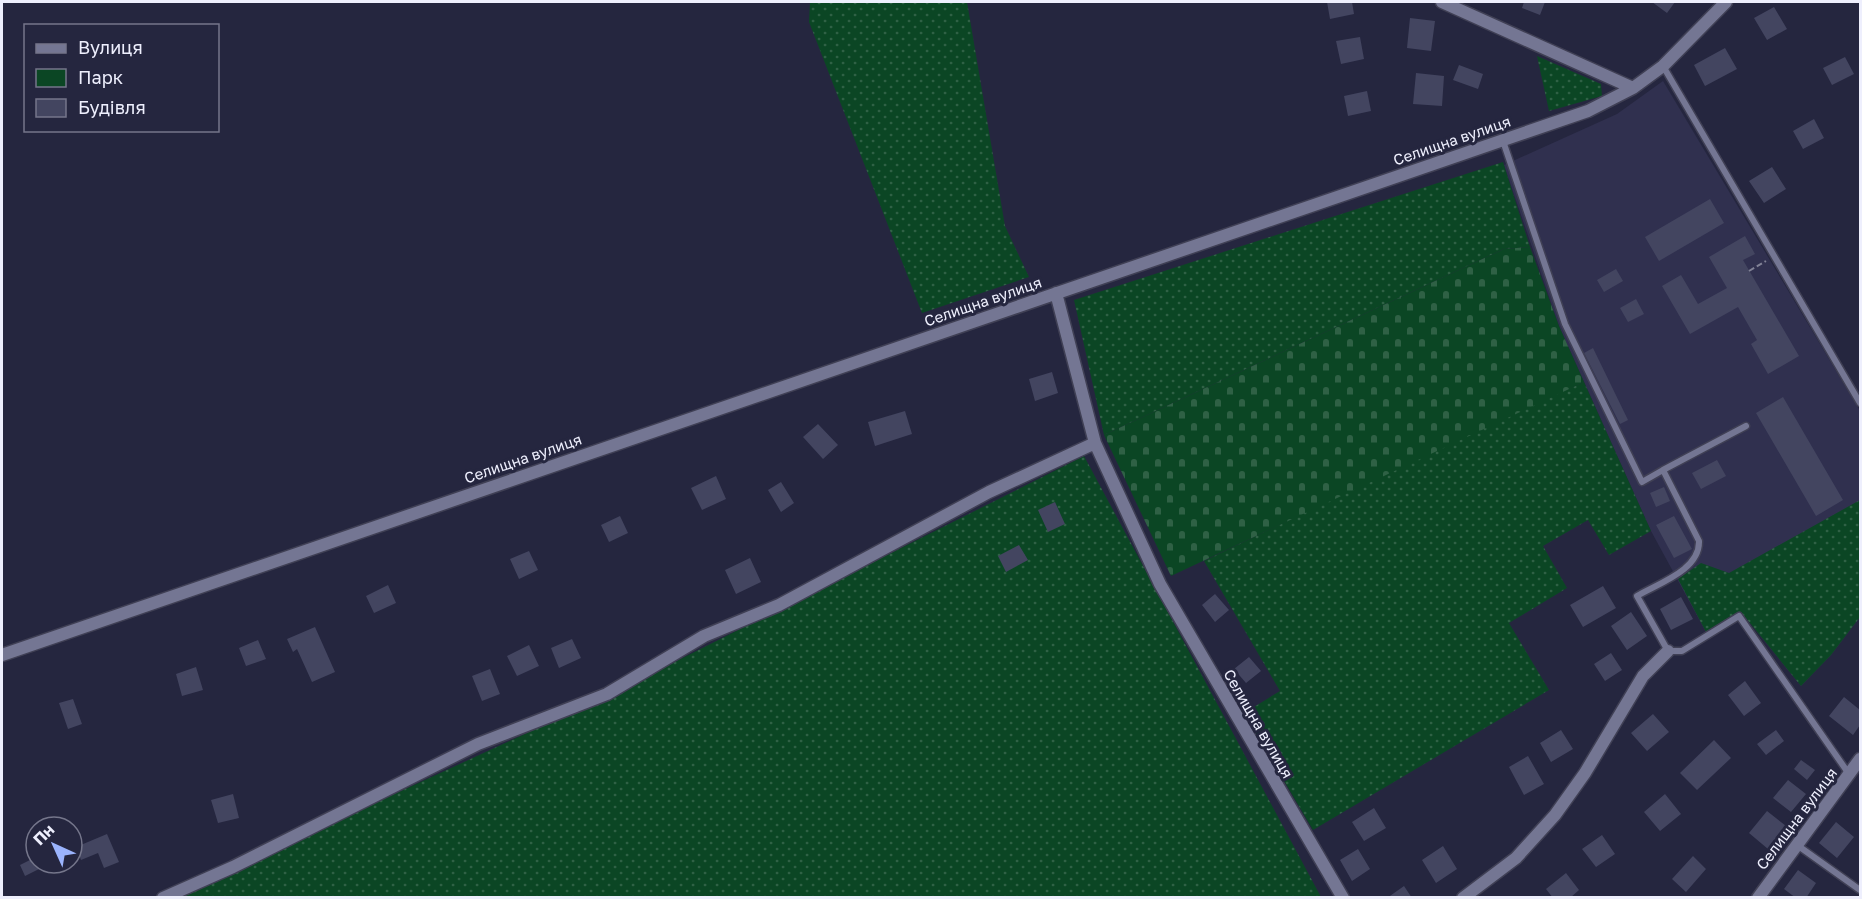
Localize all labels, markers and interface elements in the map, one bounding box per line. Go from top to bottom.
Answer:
legend [24,24,219,132]
text: Вулиця [78,36,143,58]
text: Парк [78,66,123,88]
text: Будівля [78,96,146,118]
street label: Селищна вулиця [1391,112,1513,169]
street label: Селищна вулиця [922,273,1044,330]
street label: Селищна вулиця [462,430,584,487]
street label: Селищна вулиця [1220,666,1297,781]
street label: Селищна вулиця [1752,764,1840,873]
north arrow [24,815,84,875]
text: Пн [29,820,58,849]

